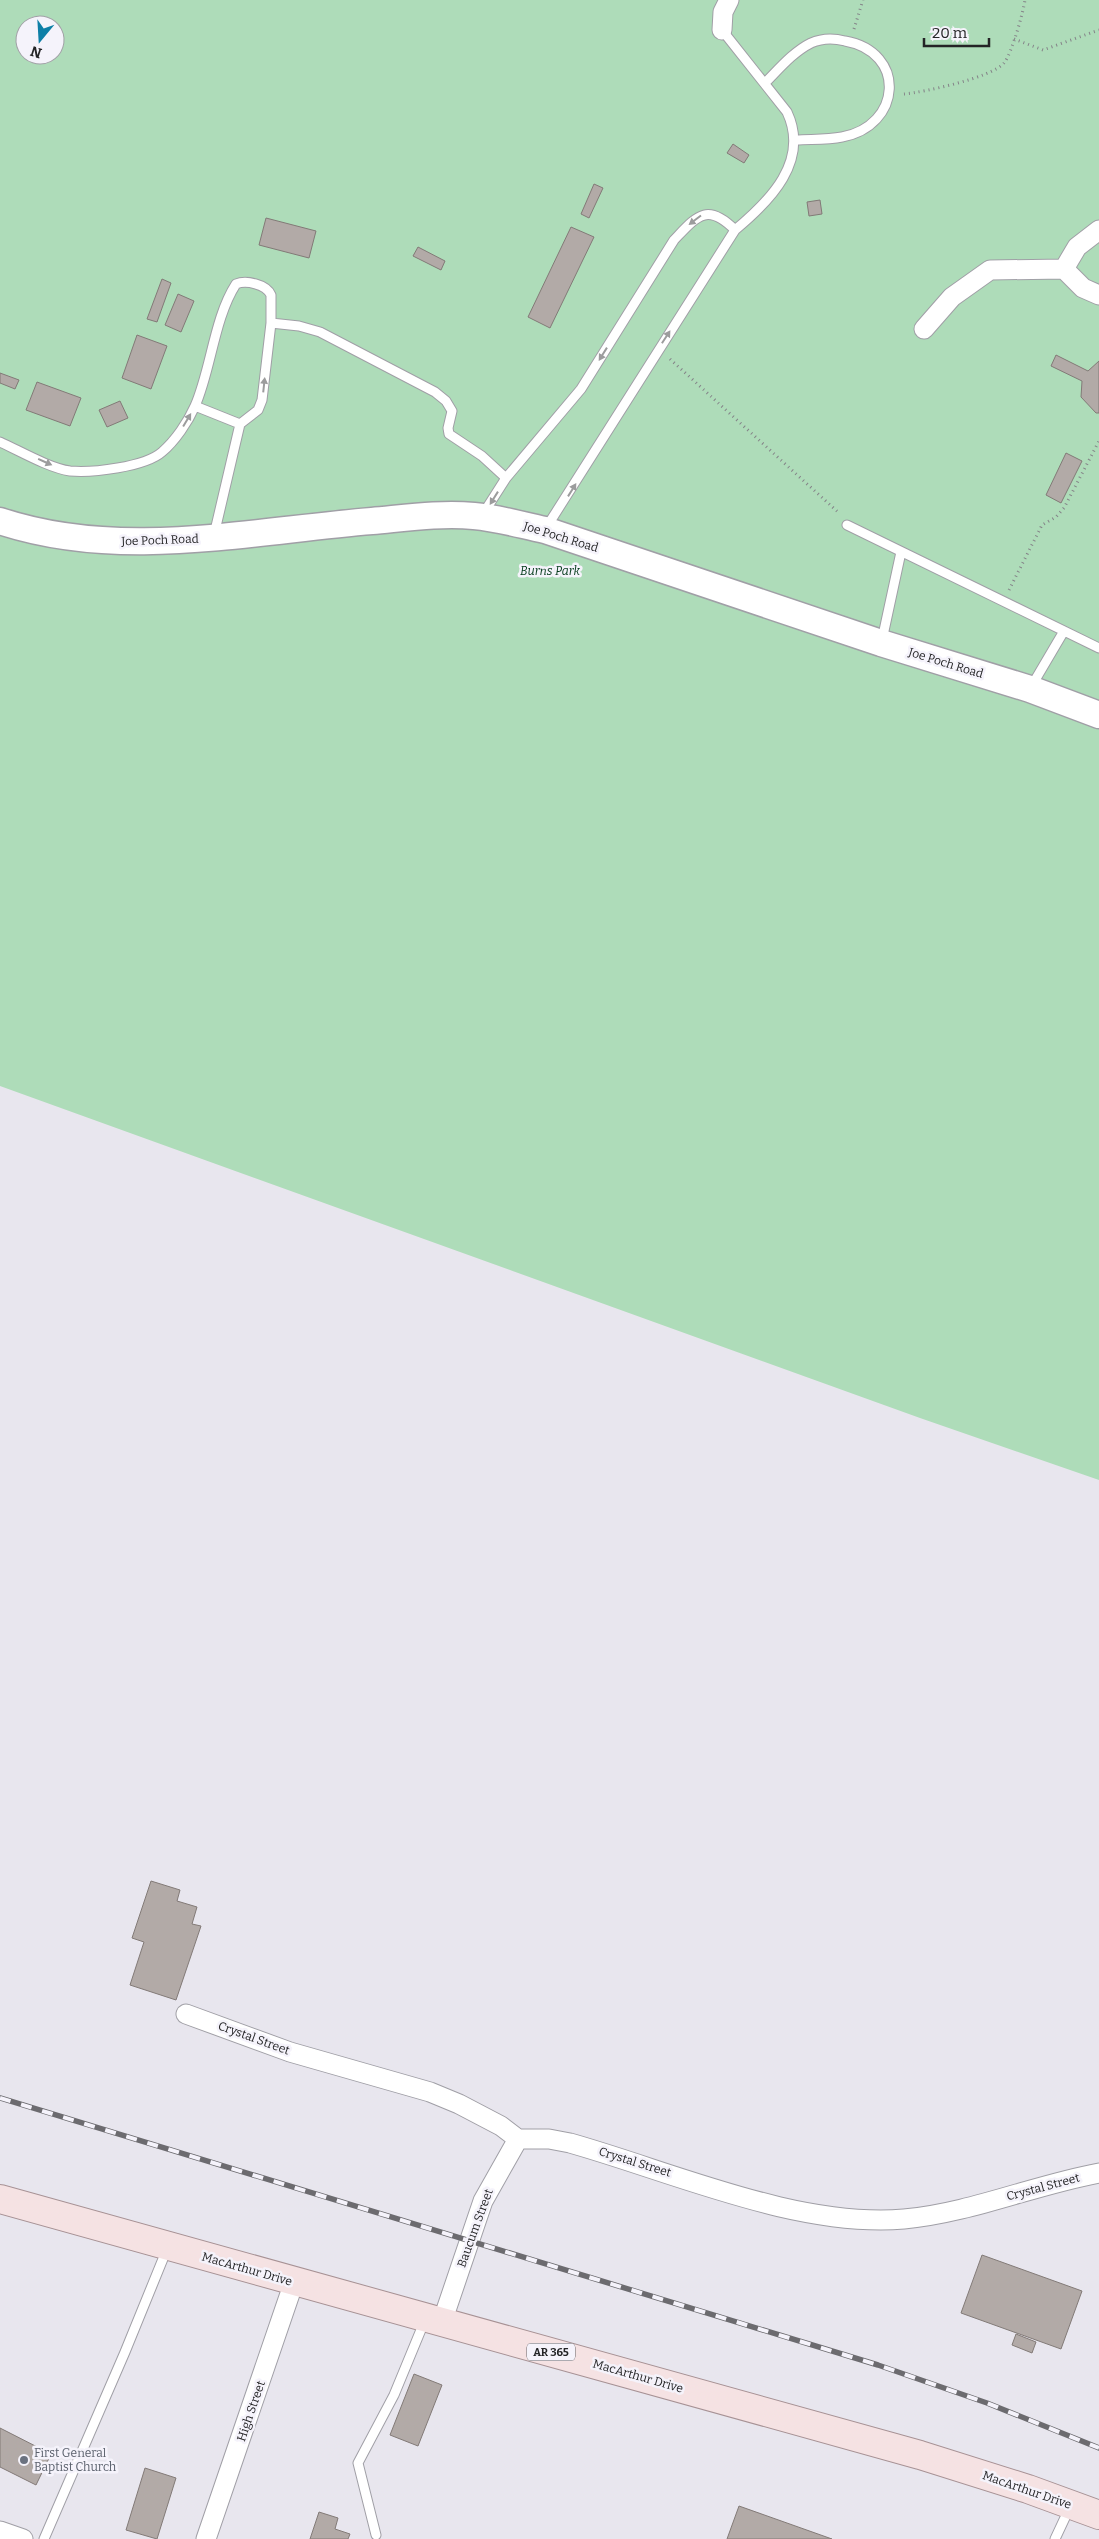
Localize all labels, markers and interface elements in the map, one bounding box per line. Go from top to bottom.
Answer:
north arrow [15,15,65,65]
scale bar [924,15,989,47]
text: 20 m [932,24,968,42]
text: N [28,42,44,62]
one-way arrow [689,215,702,226]
one-way arrow [661,330,671,343]
one-way arrow [598,347,608,360]
one-way arrow [260,377,268,393]
one-way arrow [182,414,191,427]
one-way arrow [38,458,52,466]
one-way arrow [567,483,577,496]
one-way arrow [489,491,498,504]
street label: Joe Poch Road [521,519,600,555]
street label: Joe Poch Road [120,532,199,548]
park label: Burns Park [520,564,580,578]
street label: Joe Poch Road [906,645,985,681]
street label: Crystal Street [216,2019,292,2058]
street label: Crystal Street [597,2144,674,2180]
street label: Crystal Street [1005,2170,1082,2203]
street label: Baucum Street [454,2186,496,2269]
street label: MacArthur Drive [200,2249,294,2289]
road number: AR 365 [527,2344,575,2360]
street label: MacArthur Drive [591,2356,685,2396]
street label: High Street [234,2378,268,2443]
place label: First General Baptist Church [34,2446,117,2474]
marker: First General Baptist Church [18,2454,30,2466]
street label: MacArthur Drive [981,2468,1073,2512]

